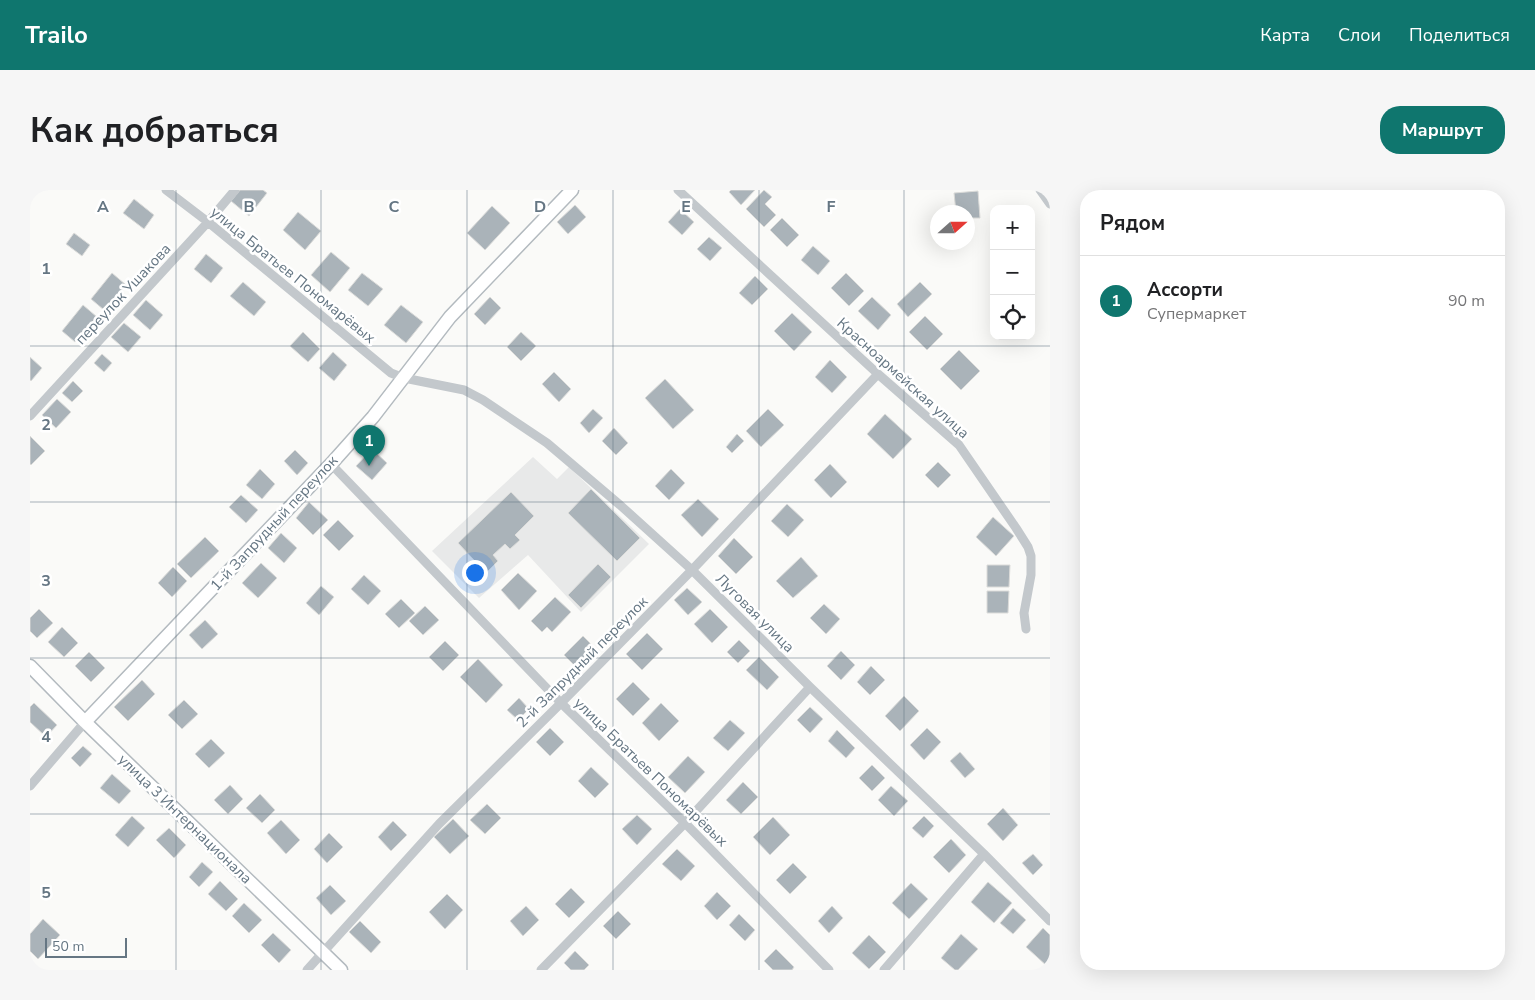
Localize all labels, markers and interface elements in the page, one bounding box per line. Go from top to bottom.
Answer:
text: Trailo [25,19,88,51]
text: Карта [1260,23,1310,47]
text: Слои [1338,23,1381,47]
text: Поделиться [1409,23,1510,47]
button: Маршрут [1380,106,1505,154]
text: Как добраться [30,107,279,154]
text: A [97,196,109,218]
text: B [243,196,255,218]
text: C [389,196,400,218]
text: D [534,196,546,218]
text: E [681,196,691,218]
text: F [827,196,836,218]
street label: улица Братьев Пономарёвых [206,202,380,348]
north arrow [930,205,975,250]
map controls [990,205,1035,340]
button: + [990,205,1035,250]
text: Рядом [1100,209,1165,237]
street label: переулок Ушакова [71,239,175,349]
button: − [990,250,1035,295]
text: 1 [41,258,51,280]
text: Ассорти [1147,277,1223,303]
text: 1 [1111,290,1121,312]
text: 90 m [1448,290,1485,312]
button: locate [990,295,1035,340]
text: Супермаркет [1147,303,1246,325]
street label: Красноармейская улица [833,313,973,443]
text: 2 [41,414,51,436]
pin: 1 [353,425,385,466]
street label: 1-й Запрудный переулок [206,451,342,595]
your location [462,560,488,586]
street label: Луговая улица [711,569,799,657]
text: 3 [41,570,51,592]
street label: 2-й Запрудный переулок [512,592,652,732]
street label: улица Братьев Пономарёвых [570,693,732,851]
text: 4 [41,726,51,748]
street label: улица 3 Интернационала [114,750,256,888]
text: 5 [41,882,51,904]
scale bar [45,935,128,958]
text: 50 m [52,937,84,956]

